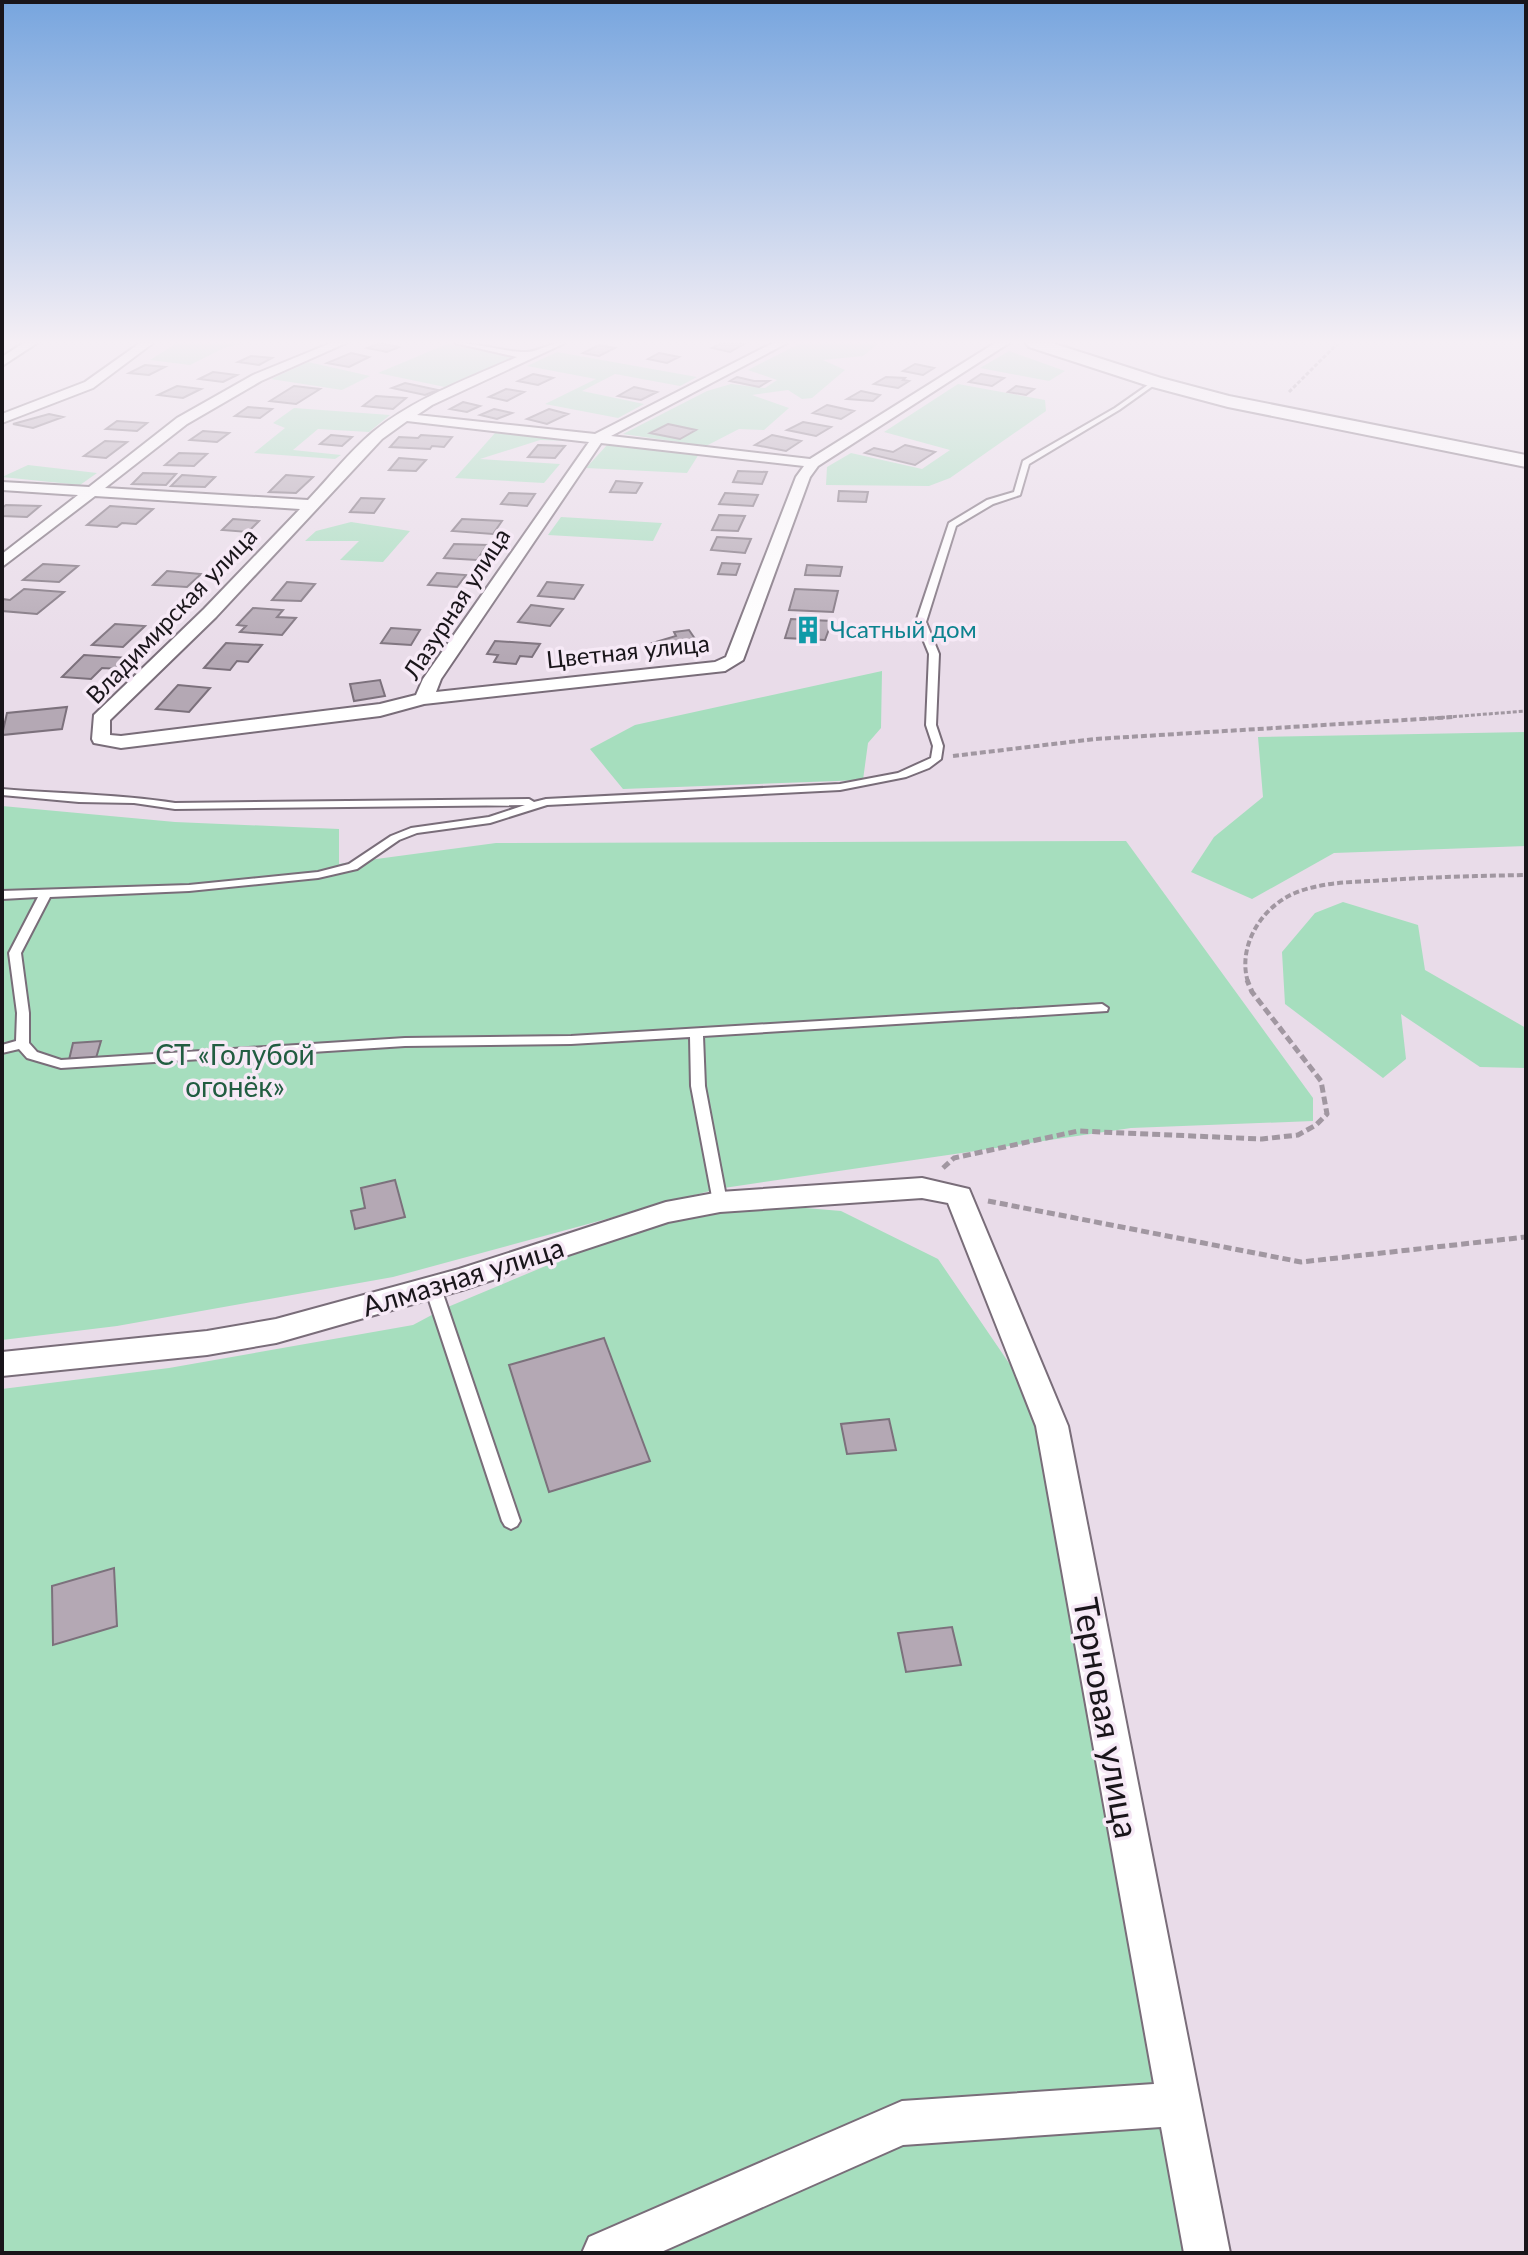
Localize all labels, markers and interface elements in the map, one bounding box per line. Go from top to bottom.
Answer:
street label: Владимирская улица [80,521,262,709]
street label: Лазурная улица [396,522,515,685]
place label: Чсатный дом [830,614,977,643]
building icon: Чсатный дом [793,615,823,645]
street label: Цветная улица [545,628,711,674]
park label: СТ «Голубой огонёк» [155,1037,315,1103]
street label: Алмазная улица [358,1229,568,1323]
street label: Терновая улица [1066,1594,1149,1841]

